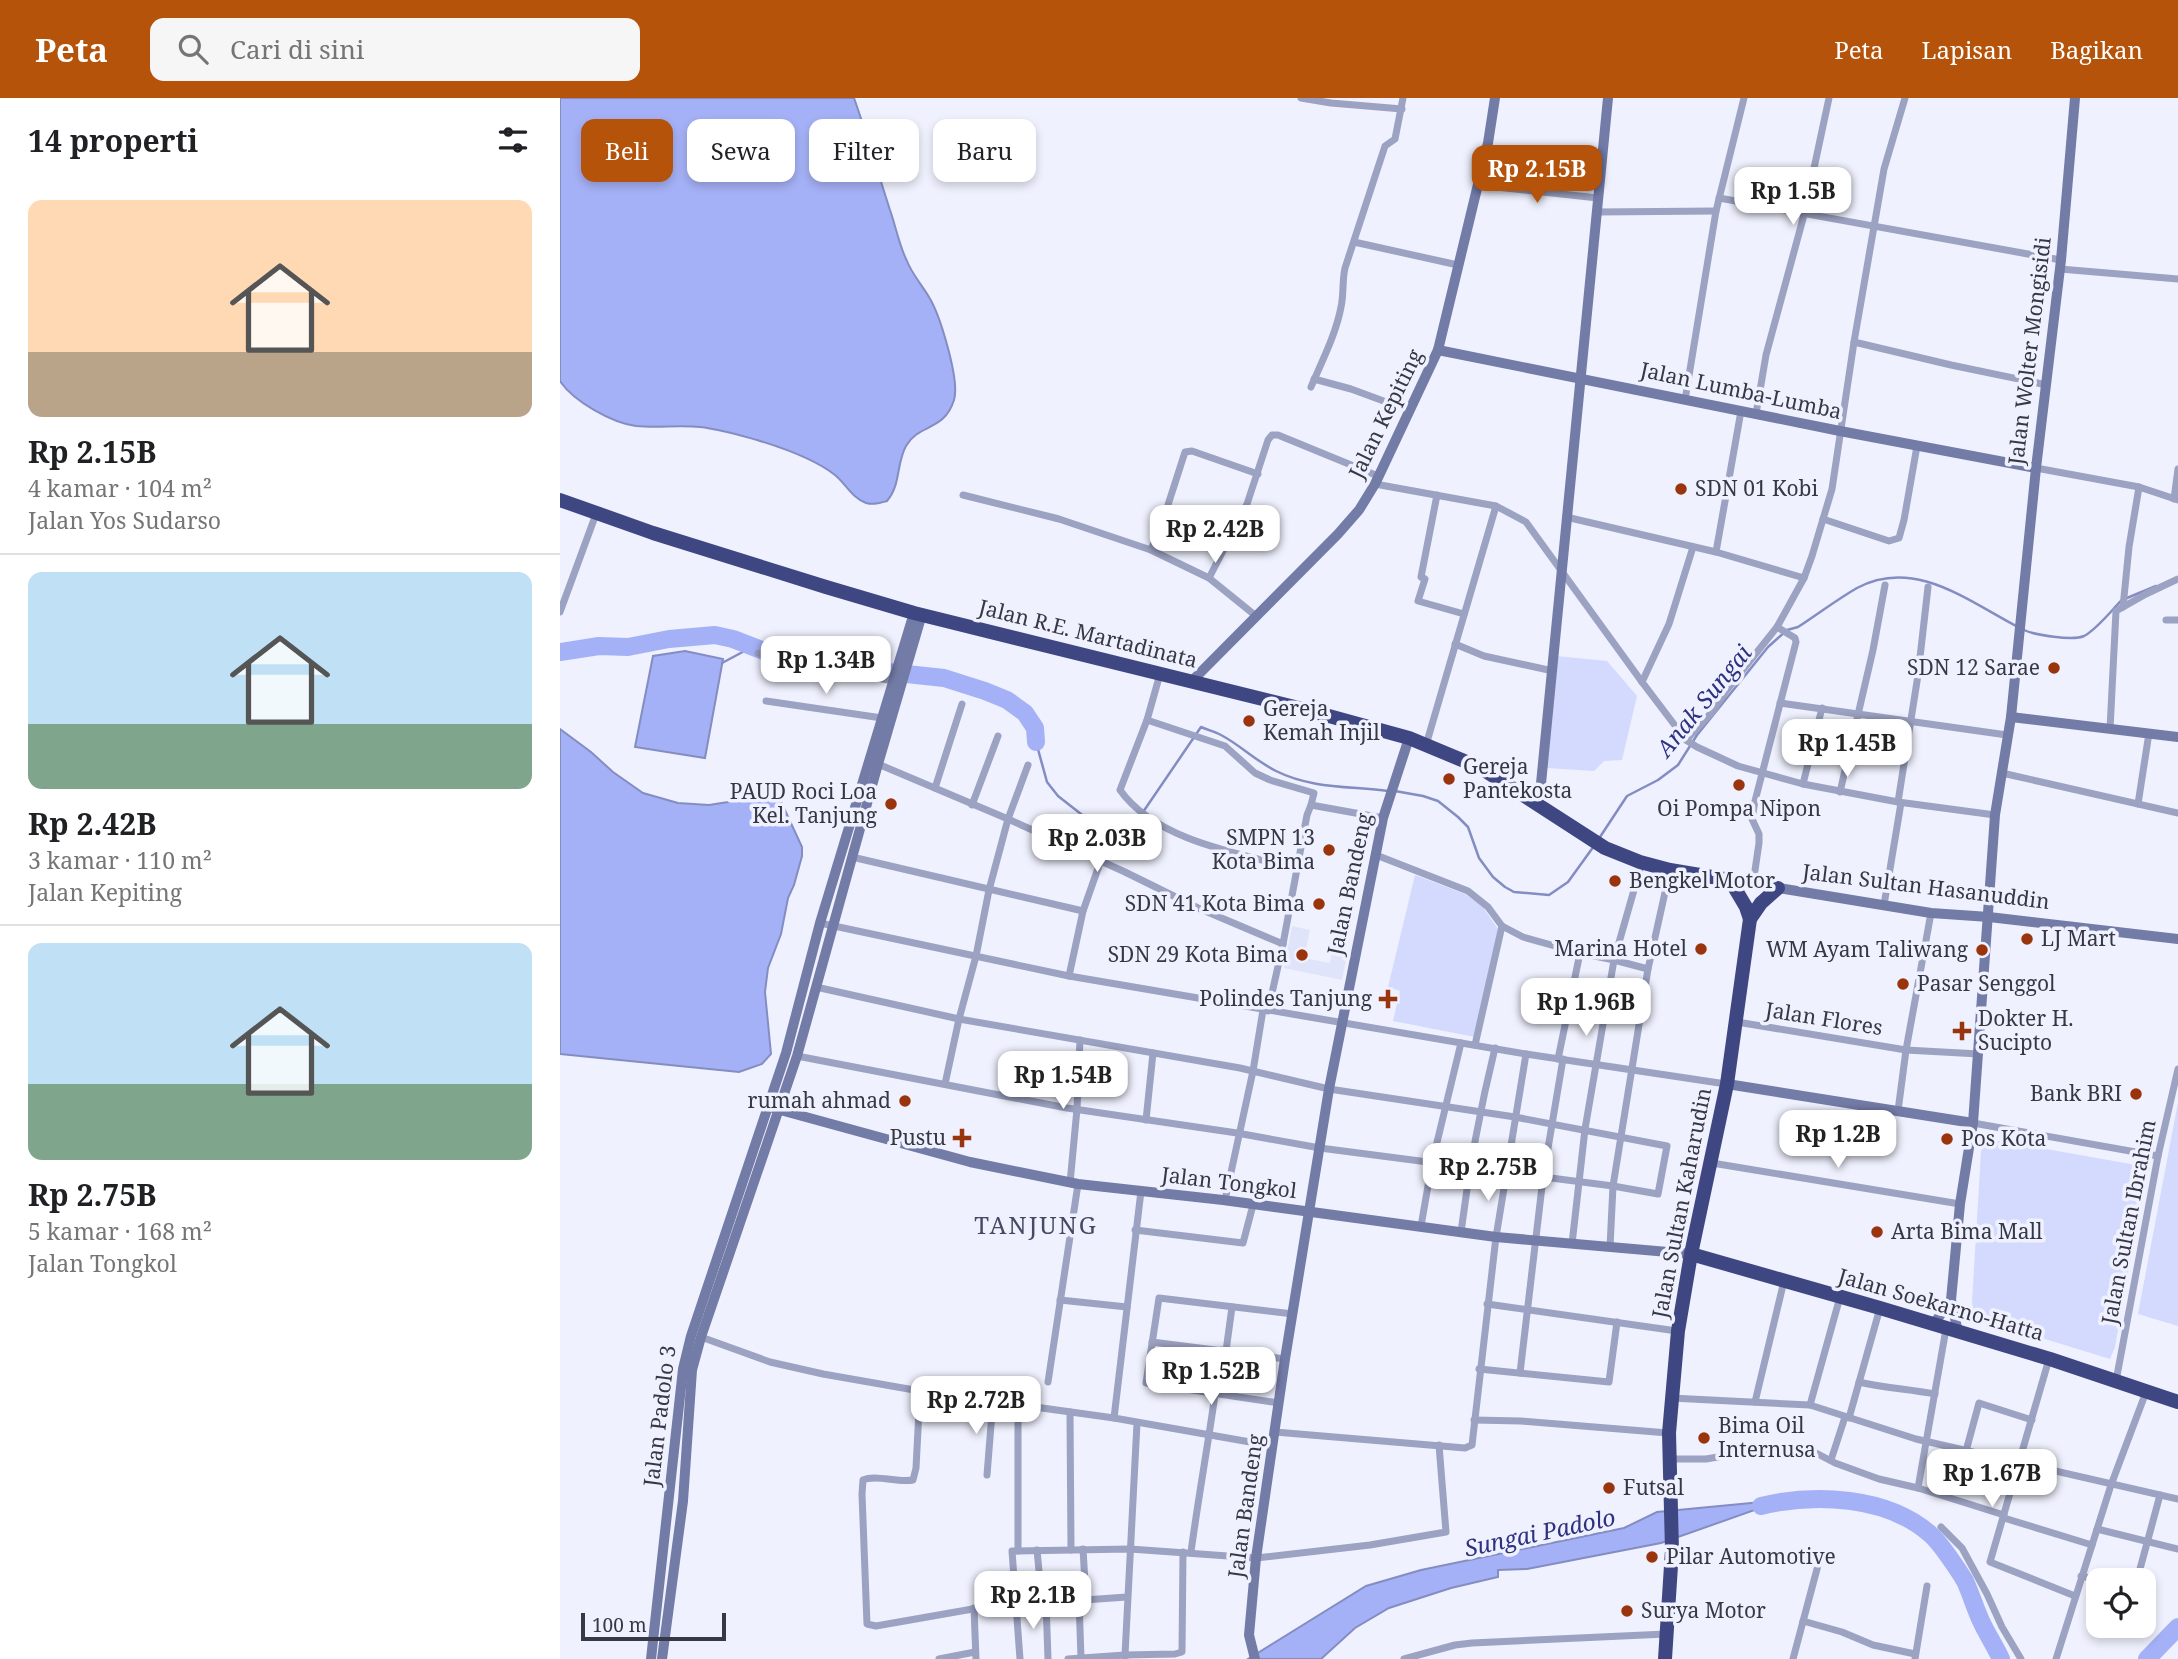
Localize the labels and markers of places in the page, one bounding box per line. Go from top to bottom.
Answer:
pin: Rp 2.15B [1465,146,1609,205]
pin: Rp 1.5B [1728,167,1858,227]
place label: SDN 01 Kobi [1695,474,1818,502]
marker: SDN 01 Kobi [1673,481,1689,497]
pin: Rp 2.42B [1143,505,1287,565]
pin: Rp 1.34B [754,636,898,696]
place label: SDN 12 Sarae [1907,653,2040,681]
marker: SDN 12 Sarae [2046,660,2062,676]
place label: Gereja Kemah Injil [1263,694,1380,746]
marker: Gereja Kemah Injil [1241,713,1257,729]
pin: Rp 1.45B [1775,720,1919,779]
place label: Gereja Pantekosta [1463,752,1572,804]
marker: Gereja Pantekosta [1441,771,1457,787]
place label: PAUD Roci Loa Kel. Tanjung [730,777,878,829]
marker: Oi Pompa Nipon [1731,777,1747,793]
place label: Oi Pompa Nipon [1657,794,1821,822]
marker: PAUD Roci Loa Kel. Tanjung [883,796,899,812]
pin: Rp 2.03B [1025,814,1169,874]
place label: SMPN 13 Kota Bima [1212,823,1315,875]
marker: SMPN 13 Kota Bima [1321,842,1337,858]
place label: Bengkel Motor [1629,866,1775,894]
marker: Bengkel Motor [1607,873,1623,889]
place label: SDN 41 Kota Bima [1125,889,1305,917]
marker: SDN 41 Kota Bima [1311,896,1327,912]
place label: LJ Mart [2041,924,2116,952]
marker: LJ Mart [2019,931,2035,947]
place label: Marina Hotel [1554,934,1687,962]
place label: WM Ayam Taliwang [1766,935,1969,963]
place label: SDN 29 Kota Bima [1108,940,1288,968]
marker: Marina Hotel [1693,941,1709,957]
marker: WM Ayam Taliwang [1974,942,1990,958]
marker: SDN 29 Kota Bima [1294,947,1310,963]
place label: Pasar Senggol [1917,969,2056,997]
marker: Pasar Senggol [1895,976,1911,992]
pin: Rp 1.96B [1514,978,1658,1038]
place label: Polindes Tanjung [1199,984,1373,1012]
marker: Polindes Tanjung [1378,989,1398,1009]
place label: Dokter H. Sucipto [1978,1004,2074,1056]
marker: Dokter H. Sucipto [1952,1021,1972,1041]
pin: Rp 1.54B [991,1052,1135,1111]
place label: Bank BRI [2030,1079,2122,1107]
place label: rumah ahmad [748,1086,891,1114]
marker: Bank BRI [2128,1086,2144,1102]
marker: rumah ahmad [897,1093,913,1109]
pin: Rp 1.2B [1773,1110,1903,1170]
place label: Pustu [890,1123,946,1151]
place label: Pos Kota [1961,1124,2046,1152]
marker: Pustu [952,1128,972,1148]
marker: Pos Kota [1939,1131,1955,1147]
pin: Rp 2.75B [1416,1144,1560,1203]
place label: Arta Bima Mall [1891,1217,2043,1245]
marker: Arta Bima Mall [1869,1224,1885,1240]
pin: Rp 1.52B [1139,1348,1283,1407]
pin: Rp 2.72B [904,1376,1048,1436]
place label: Bima Oil Internusa [1718,1411,1816,1463]
marker: Bima Oil Internusa [1696,1430,1712,1446]
pin: Rp 1.67B [1920,1450,2064,1509]
place label: Futsal [1623,1473,1684,1501]
marker: Futsal [1601,1480,1617,1496]
place label: Pilar Automotive [1666,1542,1836,1570]
marker: Pilar Automotive [1644,1549,1660,1565]
pin: Rp 2.1B [968,1572,1098,1631]
place label: Surya Motor [1641,1596,1766,1624]
marker: Surya Motor [1619,1603,1635,1619]

